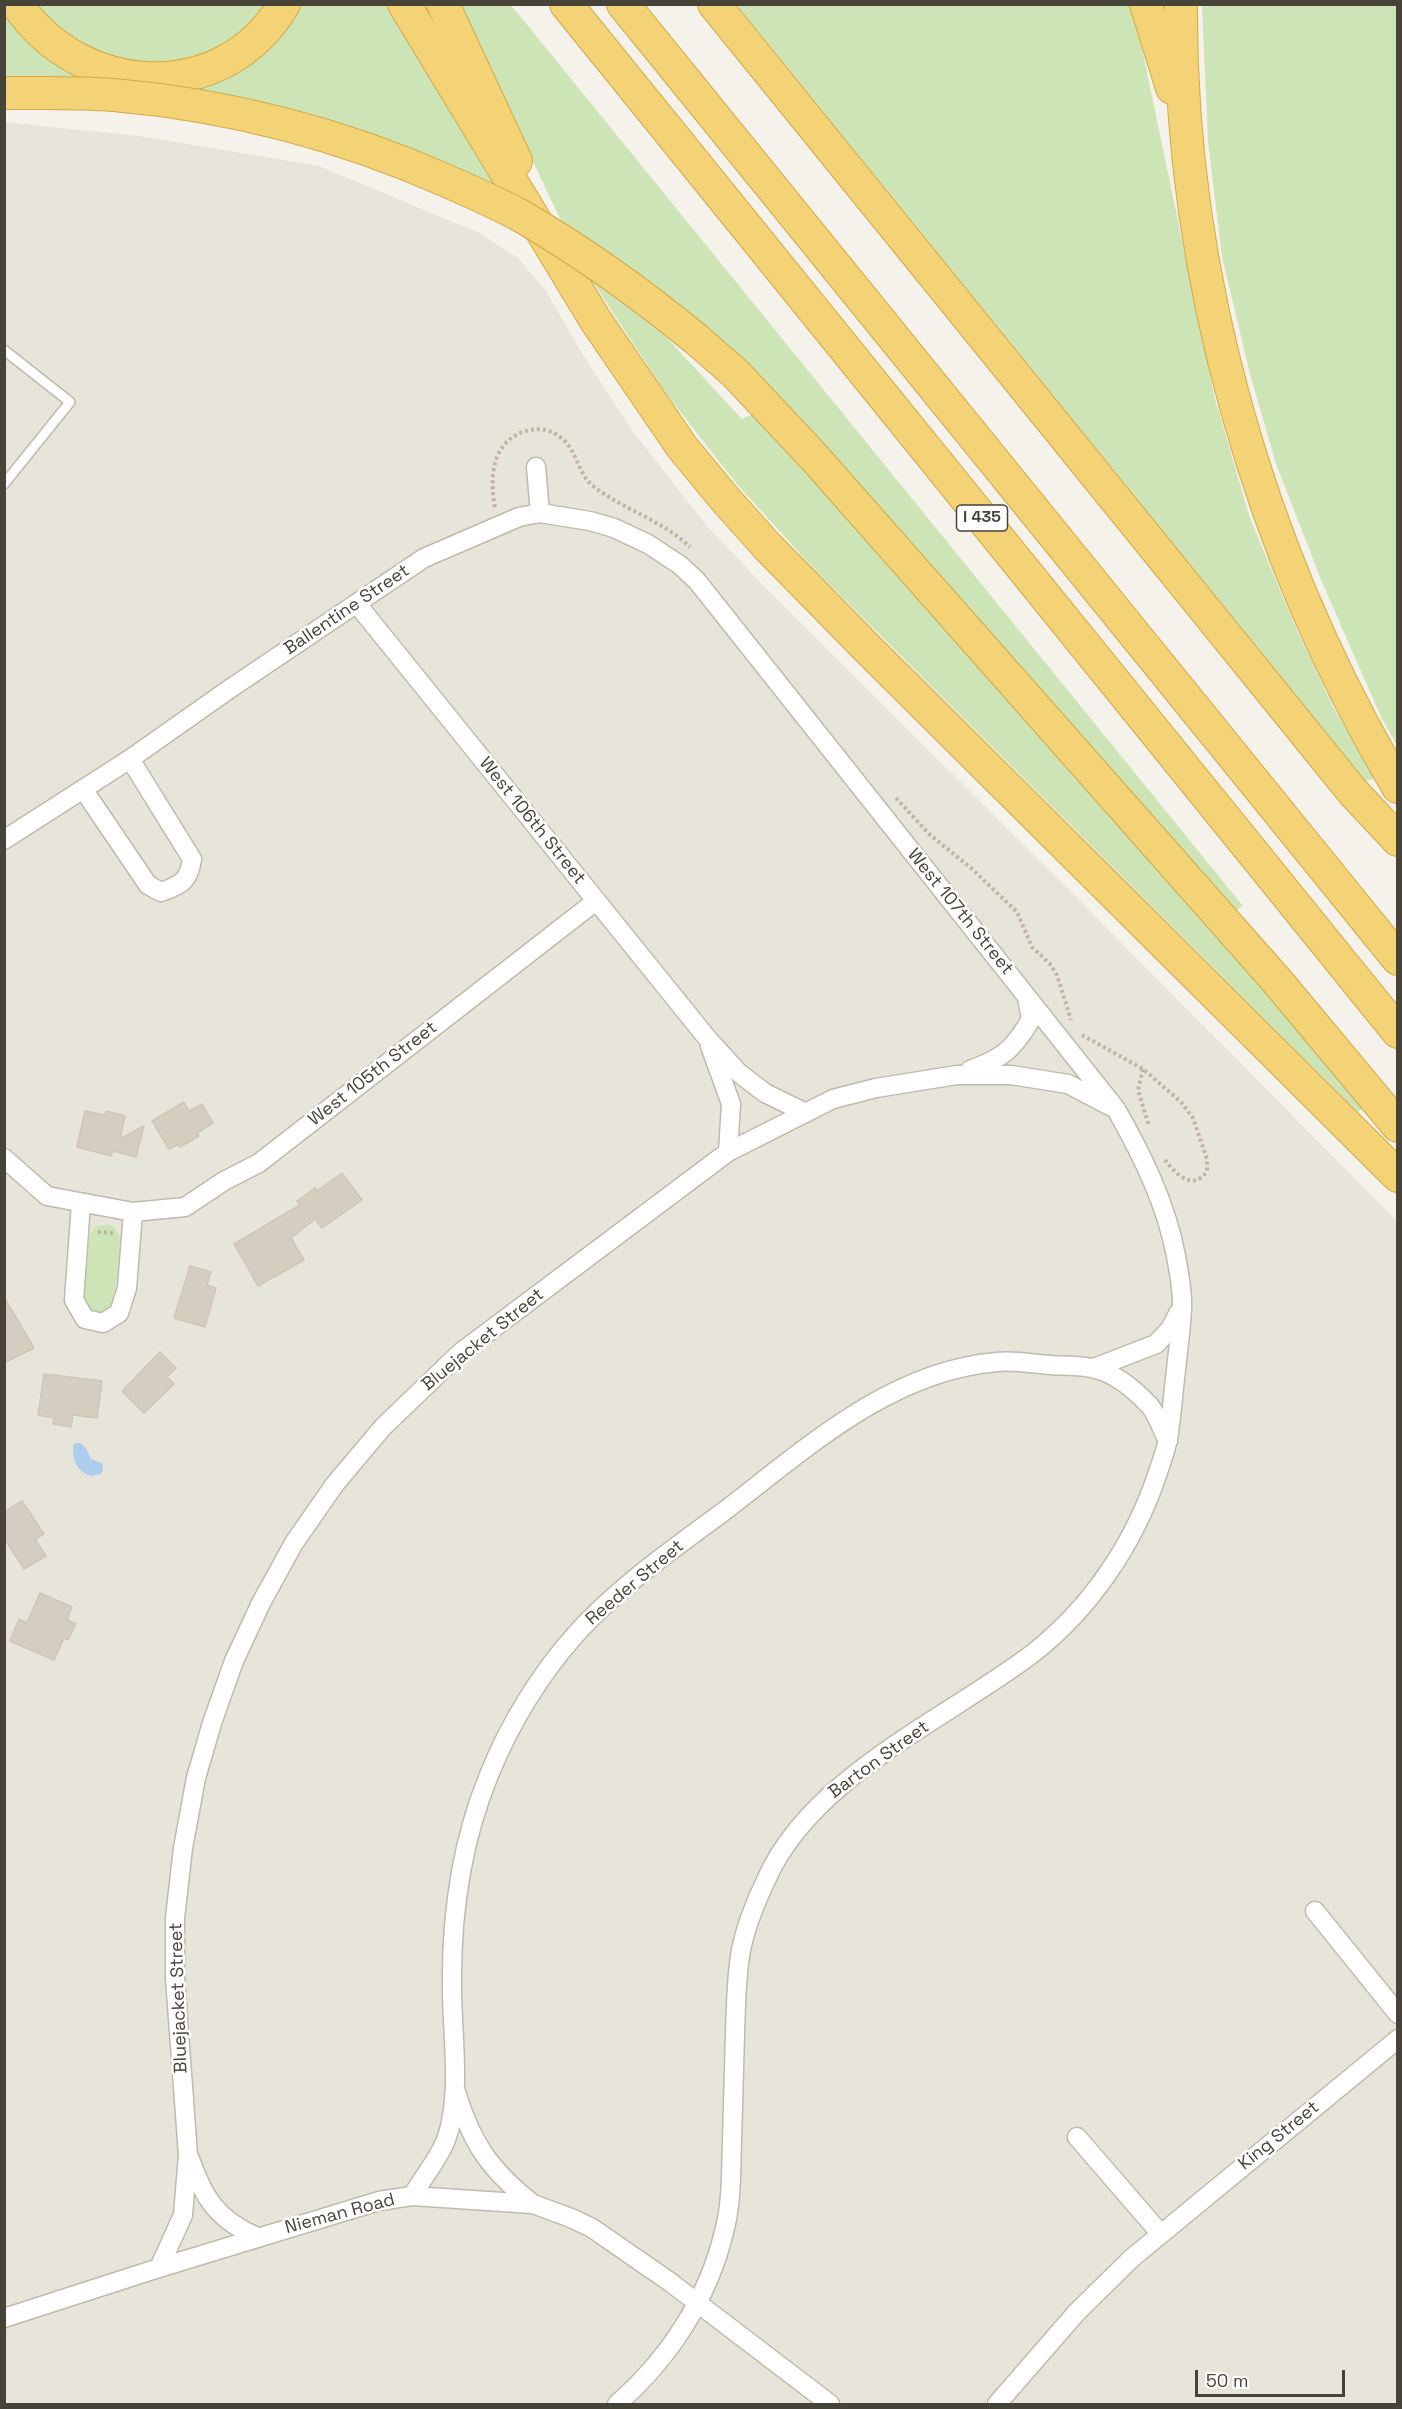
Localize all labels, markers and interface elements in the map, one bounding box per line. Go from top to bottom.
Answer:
road number: I 435 [956,505,1008,531]
street label: Ballentine Street [280,560,414,660]
street label: West 106th Street [474,753,590,889]
street label: West 107th Street [902,845,1018,979]
street label: West 105th Street [304,1017,442,1131]
street label: Bluejacket Street [418,1284,548,1396]
street label: Reeder Street [582,1536,688,1630]
street label: Barton Street [825,1716,933,1804]
street label: Bluejacket Street [166,1922,192,2074]
street label: King Street [1234,2097,1324,2175]
street label: Nieman Road [283,2189,397,2239]
scale bar [1198,2358,1348,2396]
text: 50 m [1206,2369,1248,2392]

